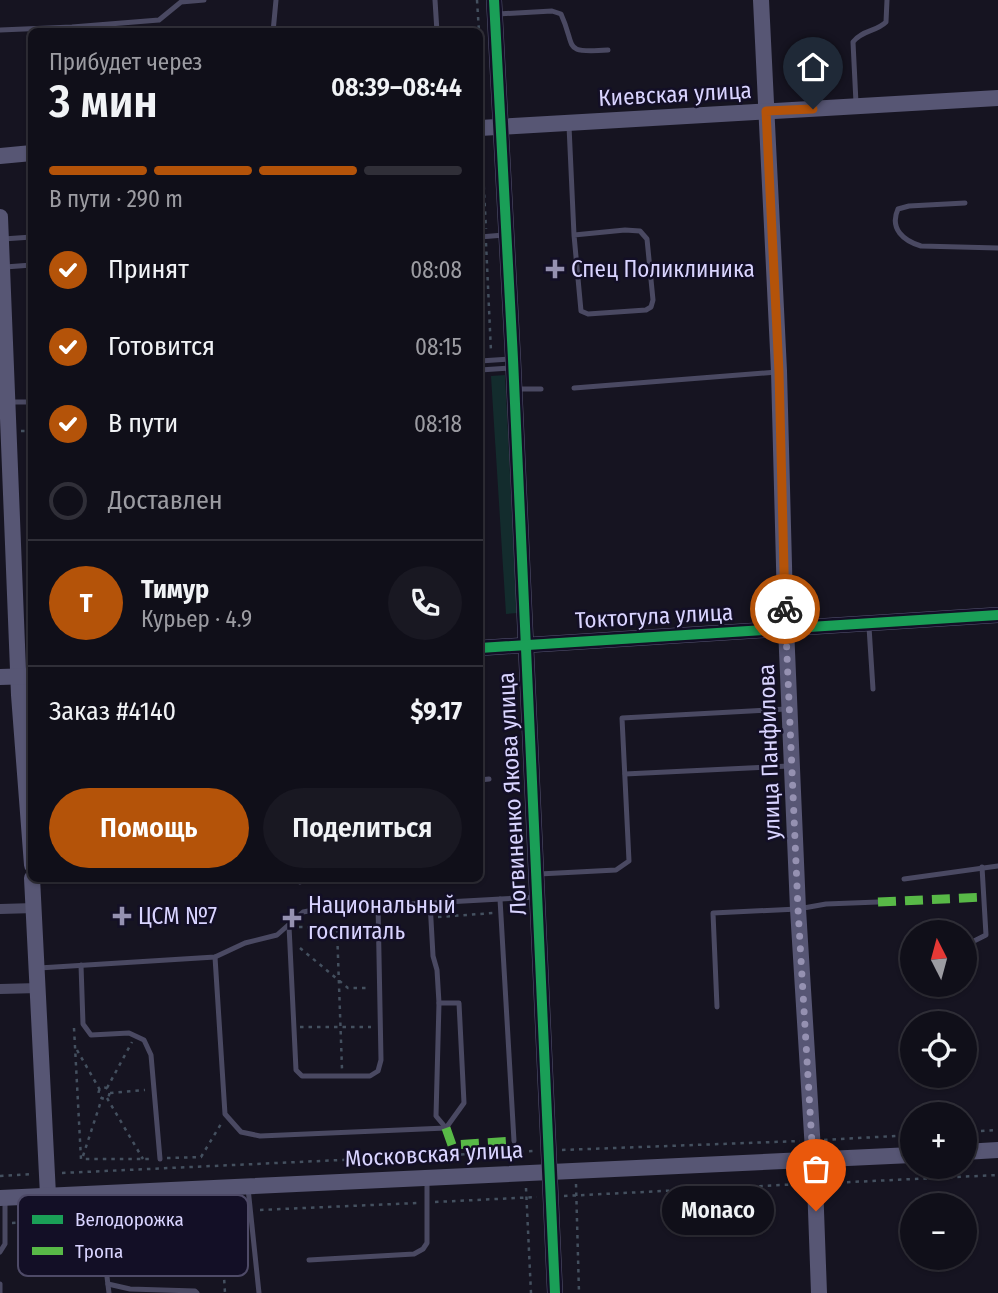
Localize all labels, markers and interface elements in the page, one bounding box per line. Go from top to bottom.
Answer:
pin [783,37,843,109]
text: Прибудет через [49,48,202,76]
icon: home [794,48,832,86]
text: 08:39–08:44 [331,72,462,103]
text: 3 мин [49,74,158,129]
street label: Киевская улица [598,76,752,112]
text: В пути · 290 m [49,185,183,213]
icon: check [49,251,87,289]
text: Принят [108,254,189,285]
place label: Спец Поликлиника [571,255,755,283]
text: 08:08 [410,256,462,284]
marker: Спец Поликлиника [545,259,565,279]
icon: check [49,328,87,366]
text: Готовится [108,331,215,362]
text: 08:15 [415,333,462,361]
icon: check [49,405,87,443]
text: В пути [108,408,178,439]
text: 08:18 [414,410,462,438]
text: Доставлен [108,485,223,516]
button: phone [388,566,462,640]
text: Тимур [141,574,209,605]
courier [750,574,820,644]
text: Т [80,588,92,619]
icon: bike [766,590,804,628]
street label: Токтогула улица [574,598,734,634]
text: Курьер · 4.9 [141,605,252,633]
street label: улица Панфилова [752,663,786,841]
street label: Логвиненко Якова улица [492,672,532,916]
text: Заказ #4140 [49,696,176,727]
text: $9.17 [411,696,462,727]
button: Помощь [49,788,249,868]
button: Поделиться [263,788,462,868]
place label: Национальный госпиталь [308,891,456,945]
place label: ЦСМ №7 [138,902,217,930]
marker: ЦСМ №7 [112,906,132,926]
marker: Национальный госпиталь [282,908,302,928]
north arrow [900,920,976,998]
map controls [900,920,977,1270]
button: locate [900,1011,977,1088]
button: + [900,1102,977,1179]
street label: Московская улица [344,1135,524,1173]
pin [786,1139,846,1211]
icon: bag [797,1150,835,1188]
callout: Monaco [662,1186,774,1236]
button: − [900,1193,977,1270]
legend [18,1195,248,1276]
text: Monaco [681,1196,755,1224]
text: Велодорожка [75,1208,184,1231]
text: Тропа [75,1240,123,1263]

